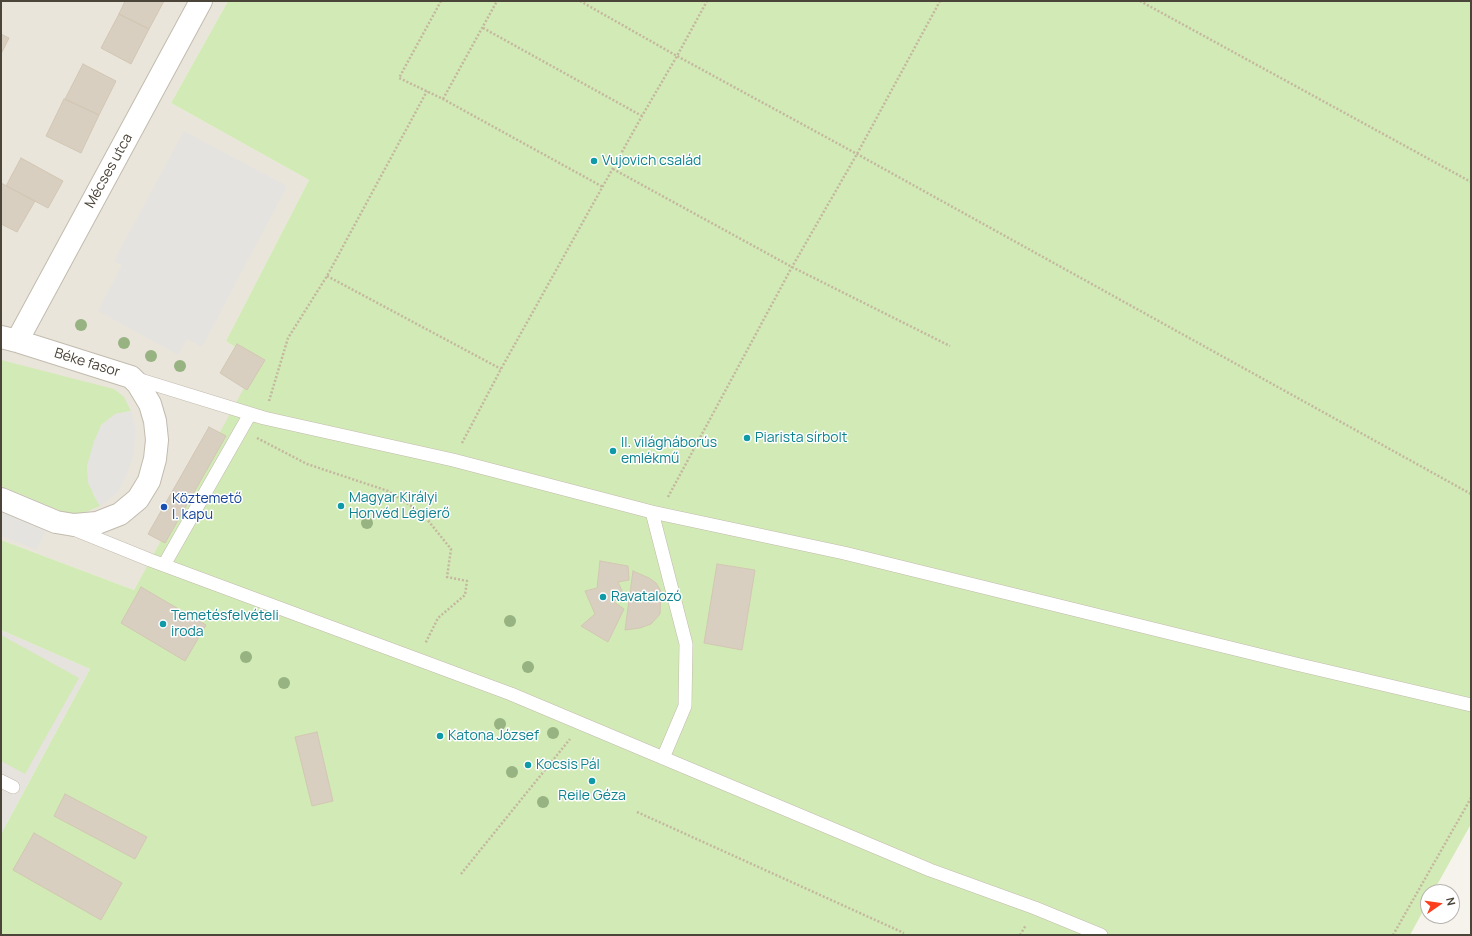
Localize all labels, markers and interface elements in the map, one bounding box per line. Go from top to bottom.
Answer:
street label: Mécses utca [82,131,136,211]
place label: Vujovich család [602,153,701,169]
marker: Vujovich család [589,156,599,166]
street label: Béke fasor [52,345,122,381]
place label: Piarista sírbolt [755,430,847,446]
marker: Piarista sírbolt [742,433,752,443]
place label: II. világháborús emlékmű [621,435,717,468]
marker: II. világháborús emlékmű [608,446,618,456]
place label: Magyar Királyi Honvéd Légierő [349,490,450,522]
place label: Köztemető I. kapu [172,491,242,524]
marker: Magyar Királyi Honvéd Légierő [336,501,346,511]
marker: Köztemető I. kapu [159,502,169,512]
place label: Ravatalozó [611,589,682,605]
marker: Ravatalozó [598,592,608,602]
place label: Temetésfelvételi iroda [171,608,279,640]
marker: Temetésfelvételi iroda [158,619,168,629]
place label: Katona József [448,728,539,744]
marker: Katona József [435,731,445,741]
place label: Kocsis Pál [536,757,600,773]
marker: Kocsis Pál [523,760,533,770]
marker: Reile Géza [587,776,597,786]
place label: Reile Géza [558,788,626,804]
north arrow [1420,884,1460,924]
text: N [1443,896,1459,907]

